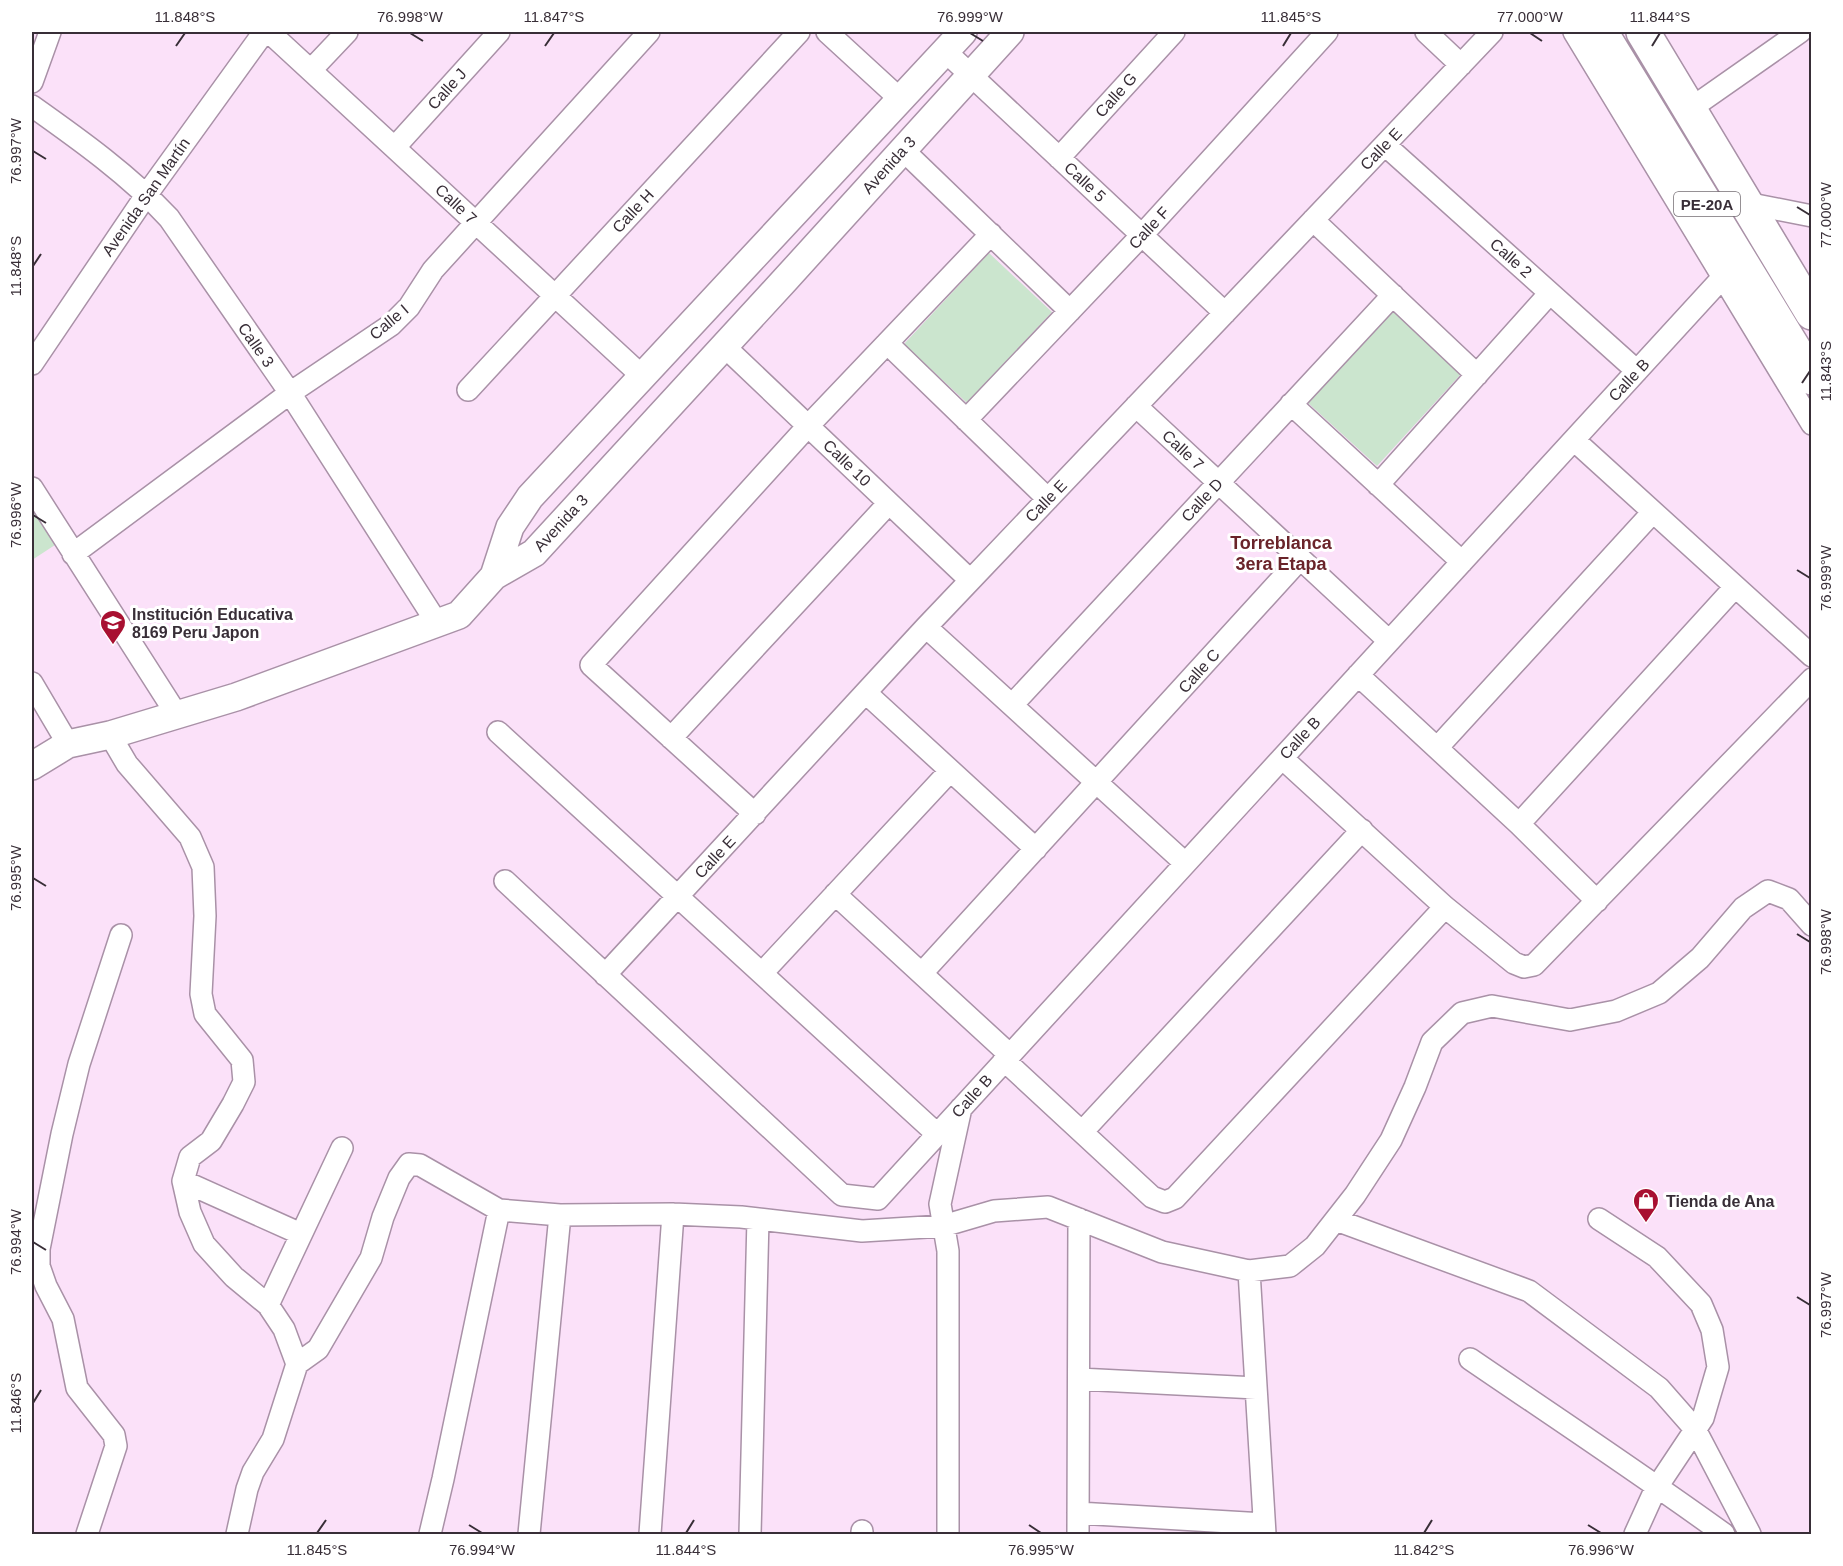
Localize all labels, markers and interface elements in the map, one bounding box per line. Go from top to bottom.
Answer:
text: 11.848°S [155,8,215,25]
text: 76.998°W [377,8,444,25]
text: 11.847°S [524,8,584,25]
text: 76.999°W [937,8,1004,25]
text: 11.845°S [1261,8,1321,25]
text: 77.000°W [1497,8,1564,25]
text: 11.844°S [1630,8,1690,25]
street label: Calle J [424,65,470,113]
street label: Calle G [1092,69,1140,121]
text: 76.997°W [7,117,24,184]
street label: Calle E [1357,125,1405,173]
street label: Avenida 3 [859,133,919,197]
street label: Avenida San Martín [99,135,193,259]
street label: Calle 5 [1061,159,1109,205]
street label: Calle 7 [432,181,480,227]
text: 77.000°W [1817,181,1834,248]
street label: Calle H [609,186,657,236]
road number: PE-20A [1674,192,1740,216]
street label: Calle F [1125,204,1173,252]
street label: Calle 2 [1487,235,1535,281]
text: 11.848°S [7,236,24,296]
street label: Calle I [366,301,412,343]
street label: Calle 3 [235,320,277,370]
text: 11.843°S [1817,341,1834,401]
street label: Calle B [1605,355,1653,405]
street label: Calle 7 [1159,427,1207,473]
street label: Calle 10 [820,436,874,490]
street label: Calle D [1178,475,1226,525]
street label: Calle E [1022,477,1070,525]
text: 76.996°W [7,481,24,548]
street label: Avenida 3 [531,491,591,555]
district label: Torreblanca 3era Etapa [1230,533,1333,574]
text: 76.999°W [1817,544,1834,611]
place label: Institución Educativa 8169 Peru Japon [132,606,293,641]
school or university icon: Institución Educativa 8169 Peru Japon [98,608,128,646]
street label: Calle C [1175,646,1223,696]
street label: Calle B [1276,713,1324,763]
street label: Calle E [691,832,739,882]
text: 76.995°W [7,844,24,911]
text: 76.998°W [1817,908,1834,975]
street label: Calle B [948,1071,996,1121]
shop icon: Tienda de Ana [1631,1186,1661,1224]
place label: Tienda de Ana [1666,1193,1775,1210]
text: 76.994°W [7,1208,24,1275]
text: 76.997°W [1817,1271,1834,1338]
text: 11.846°S [7,1373,24,1433]
text: 11.845°S [287,1541,347,1558]
text: 76.994°W [449,1541,516,1558]
text: 11.844°S [656,1541,716,1558]
text: 76.995°W [1008,1541,1075,1558]
text: 11.842°S [1394,1541,1454,1558]
text: 76.996°W [1568,1541,1635,1558]

